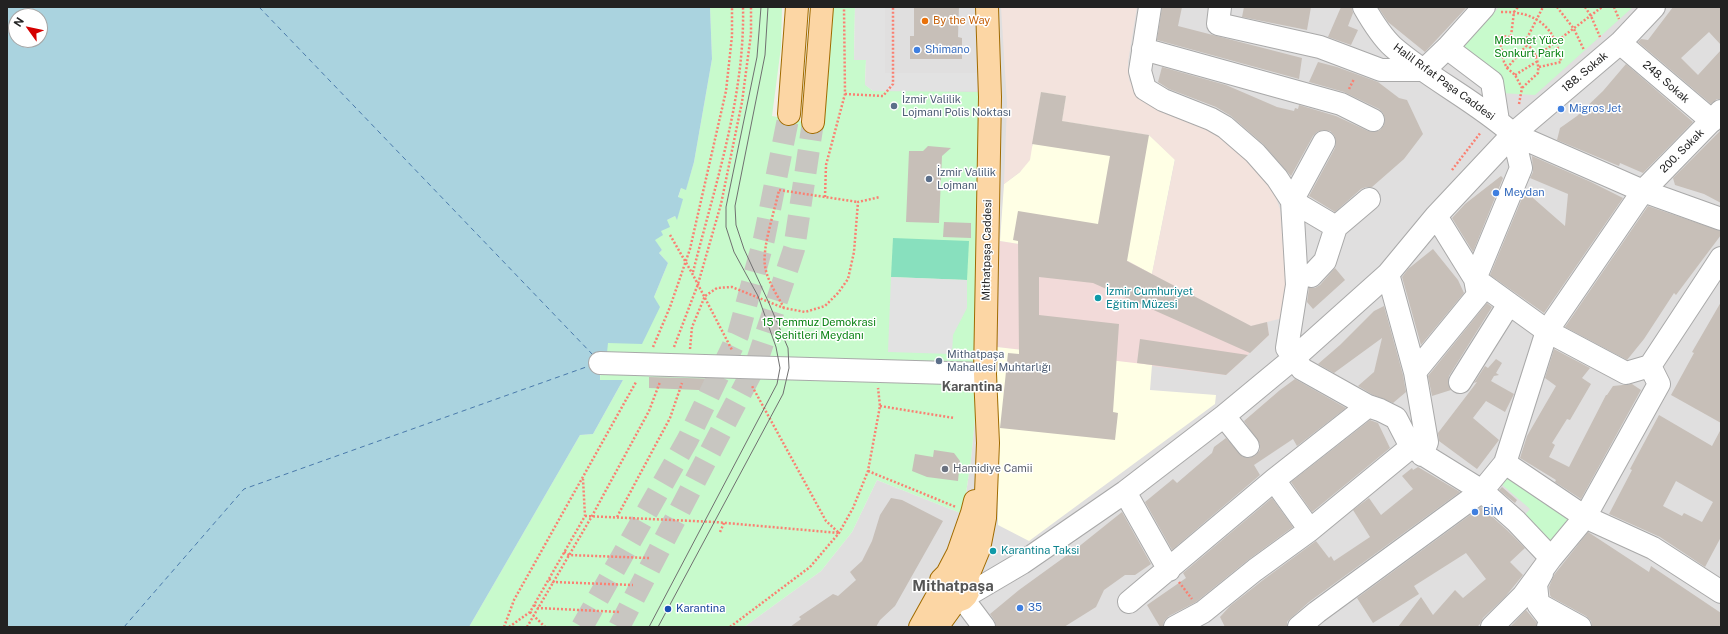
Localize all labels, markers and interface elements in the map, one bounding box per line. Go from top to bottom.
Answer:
north arrow [8,8,48,48]
place label: By the Way [933,14,990,28]
text: N [11,15,26,29]
marker: By the Way [920,16,930,26]
park label: Mehmet Yüce Sonkurt Parkı [1494,34,1564,60]
street label: Halil Rıfat Paşa Caddesi [1391,41,1497,123]
place label: Shimano [925,43,970,57]
marker: Shimano [912,45,922,55]
street label: 188. Sokak [1559,49,1611,95]
street label: 248. Sokak [1640,58,1692,106]
place label: İzmir Valilik Lojmanı Polis Noktası [902,93,1011,119]
marker: İzmir Valilik Lojmanı Polis Noktası [889,101,899,111]
place label: Migros Jet [1569,102,1621,116]
marker: Migros Jet [1556,104,1566,114]
street label: 200. Sokak [1657,126,1707,176]
place label: İzmir Valilik Lojmanı [937,166,996,192]
marker: İzmir Valilik Lojmanı [924,174,934,184]
place label: Meydan [1504,186,1545,200]
marker: Meydan [1491,188,1501,198]
street label: Mithatpaşa Caddesi [980,199,994,301]
place label: İzmir Cumhuriyet Eğitim Müzesi [1106,285,1193,311]
marker: İzmir Cumhuriyet Eğitim Müzesi [1093,293,1103,303]
park label: 15 Temmuz Demokrasi Şehitleri Meydanı [762,316,876,342]
place label: Mithatpaşa Mahallesi Muhtarlığı [947,348,1051,374]
marker: Mithatpaşa Mahallesi Muhtarlığı [934,356,944,366]
district label: Karantina [942,379,1002,395]
place label: Hamidiye Camii [953,462,1032,476]
marker: Hamidiye Camii [940,464,950,474]
place label: BİM [1483,505,1503,519]
marker: BİM [1470,507,1480,517]
place label: Karantina Taksi [1001,544,1079,558]
marker: Karantina Taksi [988,546,998,556]
district label: Mithatpaşa [912,577,994,595]
place label: 35 [1028,601,1042,615]
place label: Karantina [676,602,725,616]
marker: 35 [1015,603,1025,613]
marker: Karantina [663,604,673,614]

